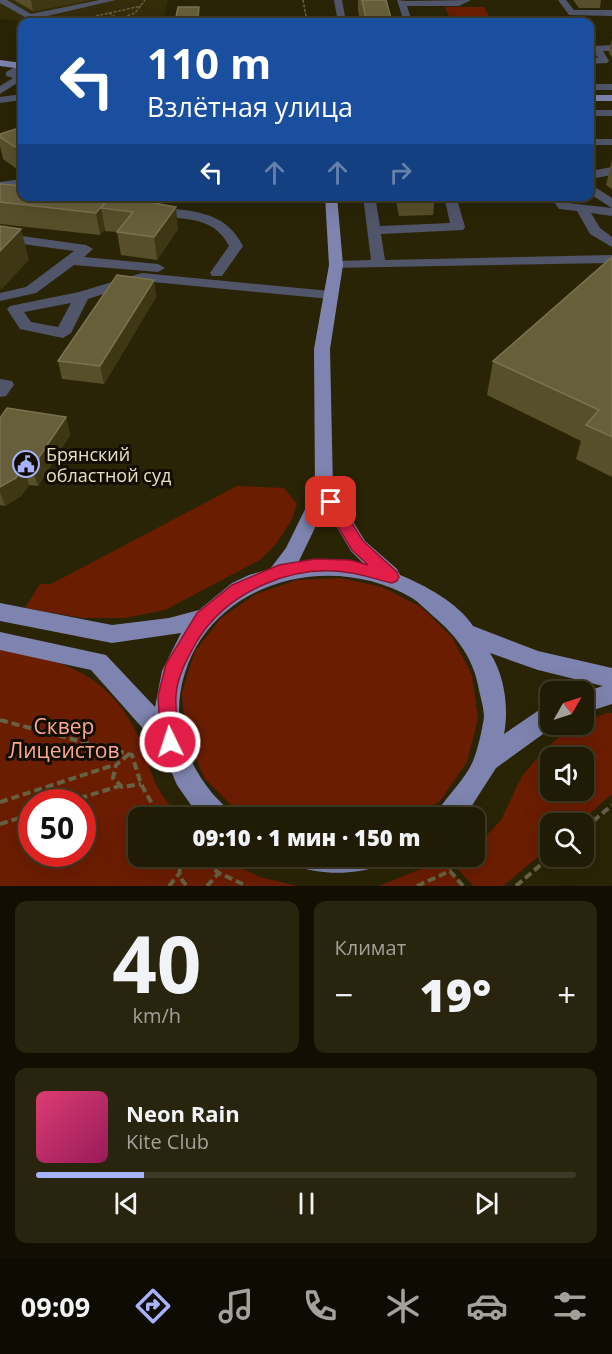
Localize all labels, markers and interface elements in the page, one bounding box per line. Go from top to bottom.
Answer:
text: 110 m [147,34,271,91]
icon: left [48,42,126,120]
text: Взлётная улица [147,88,353,125]
icon: left [195,156,228,189]
icon: ahead [258,156,291,189]
icon: ahead [321,156,354,189]
icon: right [384,156,417,189]
place label: Брянский областной суд [46,442,171,487]
public building icon: Брянский областной суд [11,449,41,479]
pin [305,476,356,527]
icon: arrive [314,485,347,518]
north arrow [540,681,594,735]
map controls [540,681,594,867]
position arrow [138,710,202,774]
park label: Сквер Лицеистов [8,712,120,764]
button: sound [540,747,594,801]
speed limit sign: 50 [18,789,96,867]
button: search [540,813,594,867]
text: 09:10 · 1 мин · 150 m [193,822,420,852]
text: 40 [112,910,201,1016]
text: Климат [335,934,406,961]
text: 19° [419,964,491,1025]
text: − [335,972,353,1017]
text: + [557,972,576,1017]
text: km/h [132,1002,181,1029]
text: Neon Rain [126,1098,240,1128]
text: Kite Club [126,1128,209,1155]
icon: previous [110,1187,143,1220]
icon: pause [290,1187,323,1220]
icon: next [470,1187,503,1220]
icon: directions [132,1285,174,1327]
icon: music [215,1285,257,1327]
icon: phone [299,1285,341,1327]
icon: climate [382,1285,424,1327]
icon: car [466,1285,508,1327]
icon: filters [549,1285,591,1327]
text: 09:09 [21,1288,90,1325]

